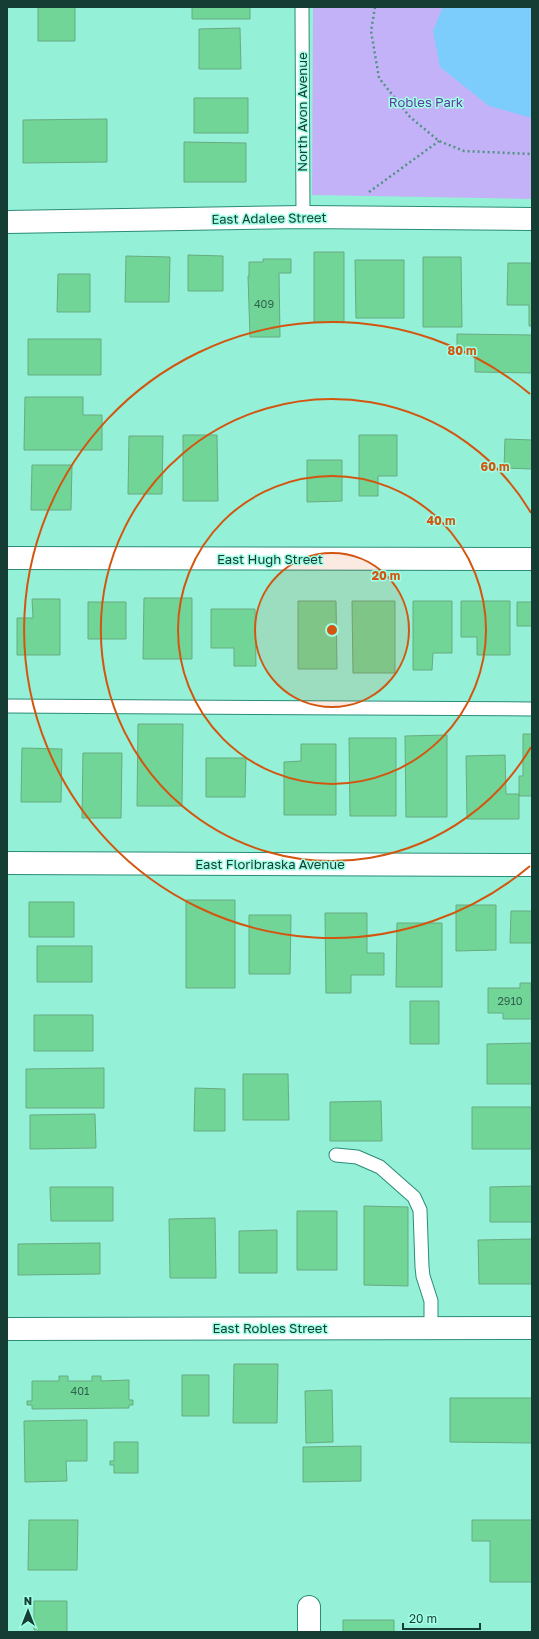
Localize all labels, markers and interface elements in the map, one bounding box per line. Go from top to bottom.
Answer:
street label: North Avon Avenue [294,52,310,172]
park label: Robles Park [389,94,464,110]
street label: East Adalee Street [211,209,327,227]
house number: 409 [254,297,274,310]
text: 80 m [448,343,476,358]
text: 60 m [481,459,509,474]
text: 40 m [427,513,455,528]
street label: East Hugh Street [217,551,323,567]
text: 20 m [372,568,400,583]
centre of rings [325,623,339,637]
street label: East Floribraska Avenue [195,856,345,872]
house number: 2910 [497,994,523,1007]
street label: East Robles Street [212,1320,328,1336]
house number: 401 [71,1384,89,1397]
north arrow [8,1591,48,1631]
text: N [24,1594,32,1607]
scale bar [403,1605,480,1631]
text: 20 m [409,1611,437,1626]

